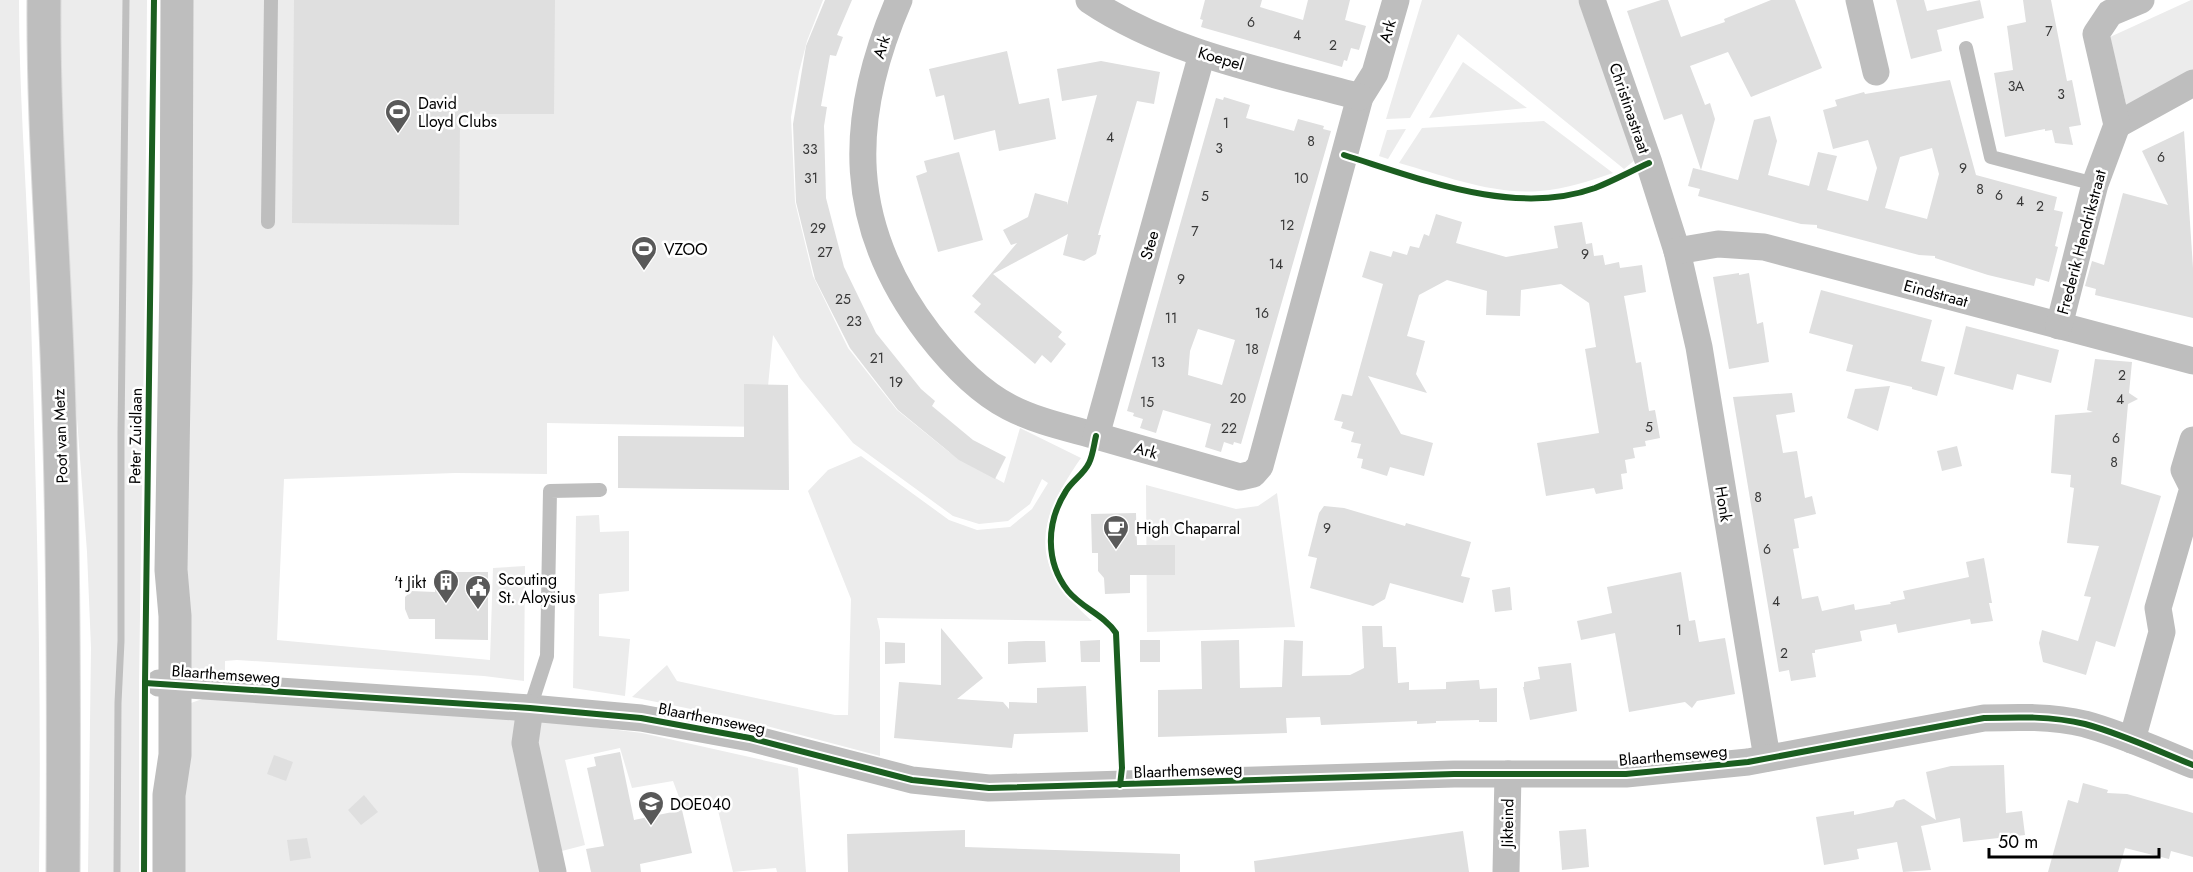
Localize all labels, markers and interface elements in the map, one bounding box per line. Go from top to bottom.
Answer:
house number: 6 [1247,12,1255,32]
street label: Ark [1373,16,1402,45]
house number: 7 [2045,21,2053,41]
house number: 4 [1293,25,1301,45]
street label: Ark [867,32,896,62]
house number: 2 [1329,35,1337,55]
street label: Koepel [1195,41,1246,76]
street label: Christinastraat [1603,60,1656,157]
house number: 3A [2008,76,2025,96]
house number: 3 [2057,84,2065,104]
place label: David Lloyd Clubs [418,92,497,133]
sports icon: David Lloyd Clubs [383,97,413,135]
house number: 1 [1223,113,1229,133]
house number: 4 [1106,127,1114,147]
house number: 8 [1307,131,1315,151]
house number: 3 [1215,138,1223,158]
house number: 33 [802,139,818,159]
house number: 6 [2157,147,2165,167]
house number: 9 [1959,158,1967,178]
street label: Frederik Hendrikstraat [2051,167,2112,317]
house number: 31 [804,168,818,188]
house number: 10 [1294,168,1308,188]
house number: 8 [1976,179,1984,199]
house number: 6 [1995,185,2003,205]
house number: 5 [1201,186,1209,206]
house number: 4 [2016,191,2024,211]
house number: 2 [2036,196,2044,216]
house number: 12 [1280,215,1294,235]
house number: 29 [810,218,826,238]
house number: 7 [1191,221,1199,241]
street label: Stee [1134,228,1165,262]
sports icon: VZOO [629,234,659,272]
place label: VZOO [664,238,708,261]
house number: 27 [817,242,833,262]
house number: 9 [1581,244,1589,264]
house number: 14 [1269,254,1283,274]
house number: 9 [1177,269,1185,289]
street label: Eindstraat [1901,274,1971,313]
house number: 25 [835,289,851,309]
house number: 16 [1255,303,1269,323]
house number: 11 [1165,308,1177,328]
house number: 23 [846,311,862,331]
house number: 18 [1245,339,1259,359]
house number: 21 [870,348,884,368]
house number: 13 [1151,352,1165,372]
house number: 2 [2118,365,2126,385]
house number: 19 [889,372,903,392]
street label: Poot van Metz [47,388,74,484]
street label: Peter Zuidlaan [123,388,148,484]
house number: 20 [1230,388,1246,408]
house number: 4 [2116,389,2124,409]
house number: 15 [1140,392,1154,412]
house number: 5 [1645,417,1653,437]
house number: 22 [1221,418,1237,438]
house number: 6 [2112,428,2120,448]
street label: Ark [1132,436,1161,465]
house number: 8 [2110,452,2118,472]
street label: Honk [1709,485,1738,524]
house number: 8 [1754,487,1762,507]
cafe icon: High Chaparral [1101,513,1131,551]
place label: High Chaparral [1136,517,1240,540]
house number: 9 [1323,518,1331,538]
house number: 6 [1763,539,1771,559]
building icon: 't Jikt [431,567,461,605]
place label: Scouting St. Aloysius [498,568,575,609]
place label: 't Jikt [394,571,426,594]
public building icon: Scouting St. Aloysius [463,573,493,611]
house number: 4 [1772,591,1780,611]
house number: 1 [1676,620,1682,640]
house number: 2 [1780,643,1788,663]
street label: Blaarthemseweg [171,659,281,690]
street label: Blaarthemseweg [656,697,768,740]
street label: Blaarthemseweg [1618,739,1728,772]
street label: Blaarthemseweg [1133,757,1243,784]
school or university icon: DOE040 [636,789,666,827]
place label: DOE040 [670,793,731,816]
street label: Jikteind [1496,798,1519,850]
scale bar [1989,821,2158,859]
text: 50 m [1998,829,2038,855]

